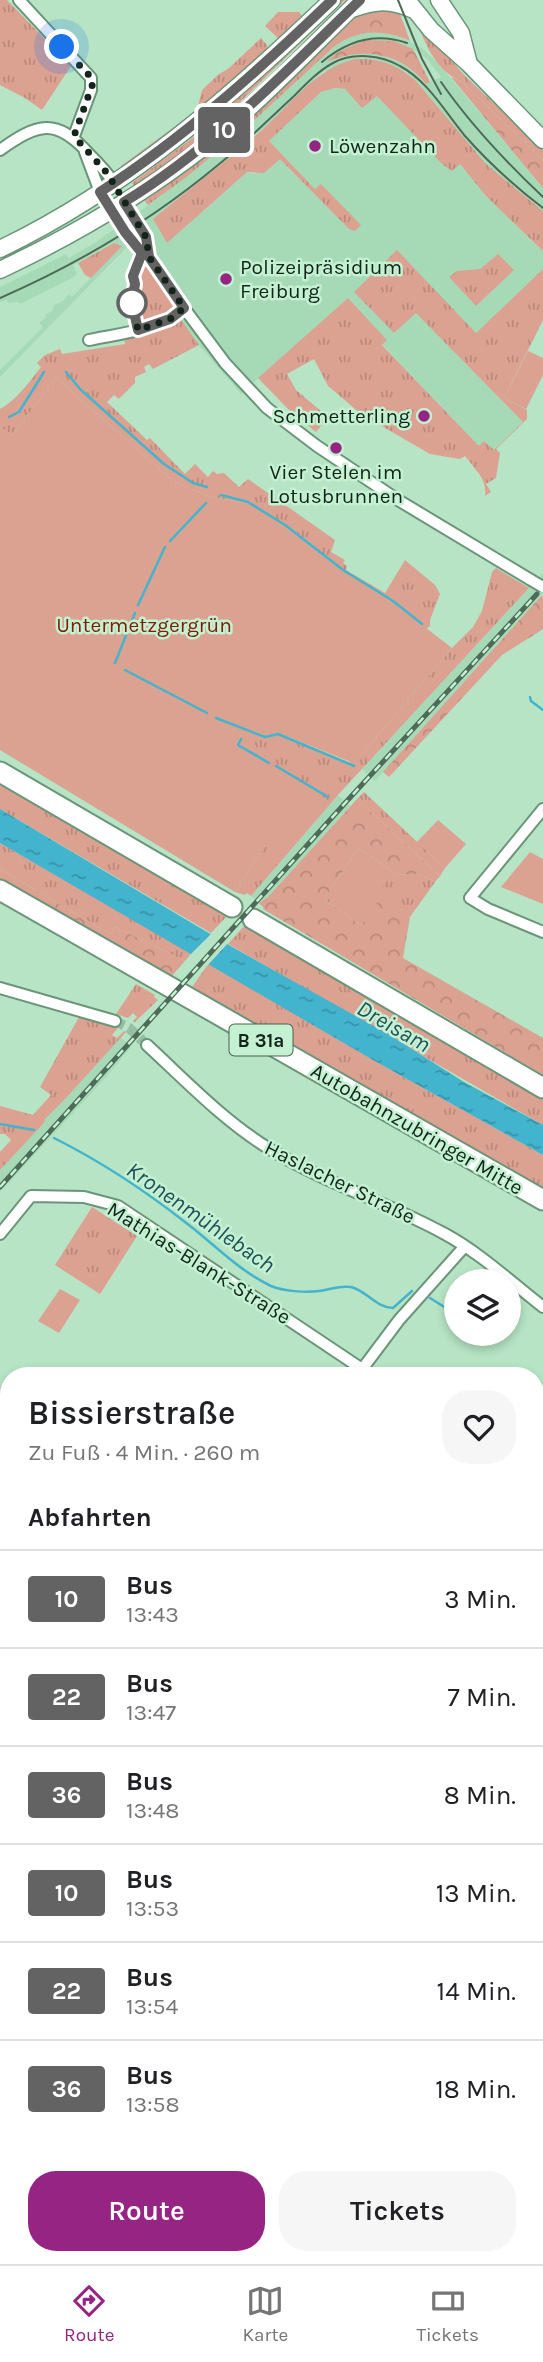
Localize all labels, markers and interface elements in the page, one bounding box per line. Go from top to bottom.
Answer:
your location [44,29,79,64]
line badge: 10 [192,107,256,153]
text: 10 [212,116,236,144]
place label: Löwenzahn [329,134,436,158]
marker: Löwenzahn [307,138,323,154]
place label: Polizeipräsidium Freiburg [240,255,402,303]
marker: Polizeipräsidium Freiburg [218,271,234,287]
unlabelled marker [117,288,147,318]
place label: Schmetterling [273,404,410,428]
marker: Schmetterling [416,408,432,424]
marker: Vier Stelen im Lotusbrunnen [328,440,344,456]
place label: Vier Stelen im Lotusbrunnen [269,460,403,508]
park label: Untermetzgergrün [56,613,232,637]
water label: Dreisam [352,995,435,1058]
road number: B 31a [230,1024,292,1056]
street label: Autobahnzubringer Mitte [307,1058,527,1200]
street label: Haslacher Straße [261,1135,419,1229]
water label: Kronenmühlebach [121,1156,280,1279]
street label: Mathias-Blank-Straße [103,1197,295,1329]
map controls [444,1269,521,1346]
button: layers [444,1269,521,1346]
button: heart [442,1390,516,1464]
text: Bissierstraße [28,1394,235,1432]
text: Zu Fuß · 4 Min. · 260 m [28,1439,260,1466]
text: Abfahrten [28,1502,152,1533]
text: Bus [126,1570,173,1601]
text: 3 Min. [444,1584,516,1615]
text: 10 [55,1585,78,1613]
text: 13:43 [126,1601,179,1628]
text: Bus [126,1668,173,1699]
text: 7 Min. [448,1682,516,1713]
text: 22 [52,1683,81,1711]
text: 13:47 [126,1699,176,1726]
text: Bus [126,1766,173,1797]
text: 8 Min. [444,1780,516,1811]
text: 36 [52,1781,81,1809]
text: 13:48 [126,1797,179,1824]
text: Bus [126,1864,173,1895]
text: 13 Min. [436,1878,516,1909]
text: 10 [55,1879,78,1907]
text: 13:53 [126,1895,179,1922]
text: Bus [126,1962,173,1993]
text: 14 Min. [437,1976,516,2007]
text: 22 [52,1977,81,2005]
text: 13:54 [126,1993,178,2020]
text: Bus [126,2060,173,2091]
text: 18 Min. [435,2074,516,2105]
text: 36 [52,2075,81,2103]
text: 13:58 [126,2091,180,2118]
button: Route [28,2171,265,2251]
button: Tickets [279,2171,516,2251]
tab: Route [64,2282,114,2346]
tab: Karte [243,2282,288,2346]
tab: Tickets [416,2282,479,2346]

